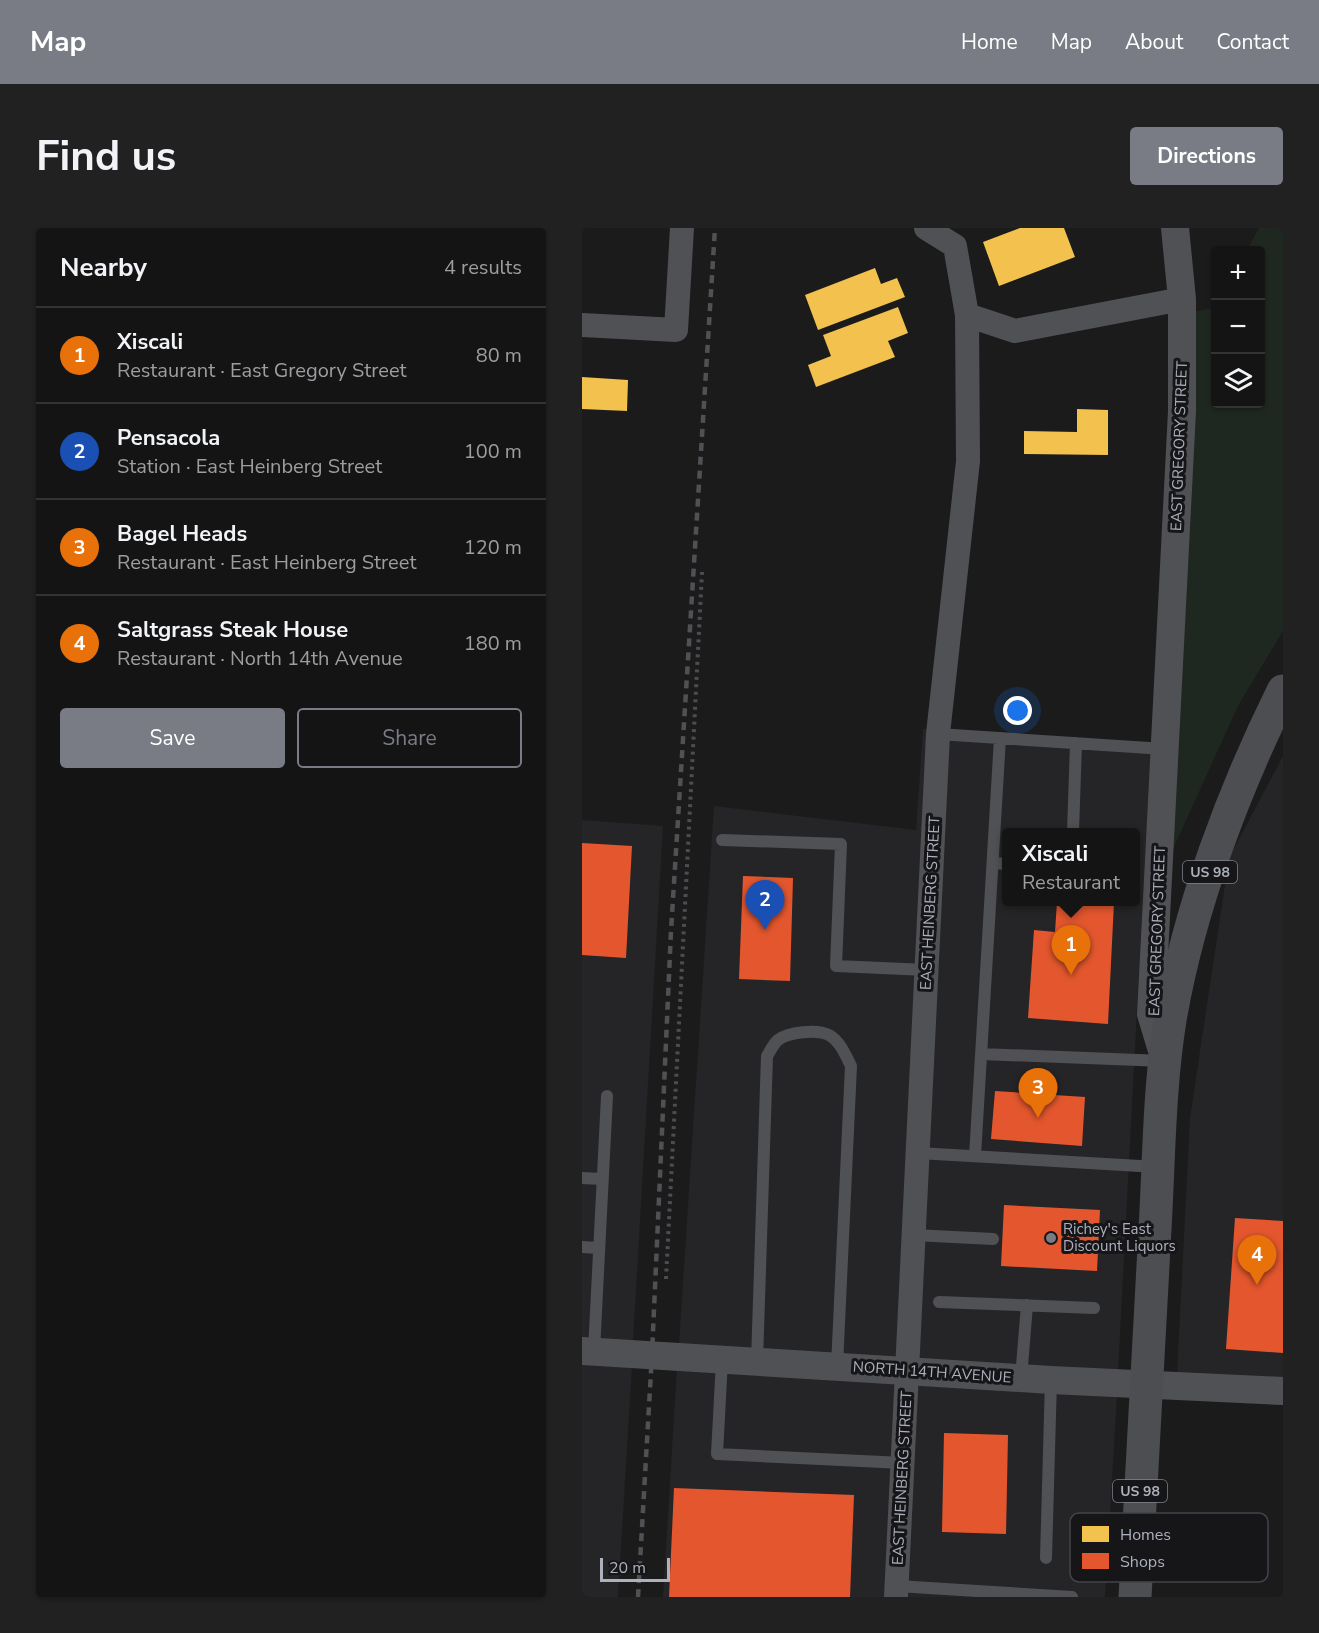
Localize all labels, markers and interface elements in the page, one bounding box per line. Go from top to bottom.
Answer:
text: Map [30,23,86,61]
text: Home [961,28,1018,56]
text: Map [1051,28,1092,56]
text: About [1125,28,1183,56]
text: Contact [1216,28,1289,56]
button: Directions [1130,127,1283,185]
text: Find us [36,128,176,185]
map controls [1211,246,1265,408]
button: + [1211,246,1265,300]
text: Nearby [60,250,147,285]
text: 4 results [444,254,522,281]
button: − [1211,300,1265,354]
text: Xiscali [117,327,183,357]
text: 1 [74,342,86,369]
text: 80 m [476,342,522,369]
button: layers [1211,354,1265,408]
text: Restaurant · East Gregory Street [117,357,407,384]
street label: EAST GREGORY STREET [1166,360,1192,532]
text: Pensacola [117,423,220,453]
text: 2 [74,438,86,465]
text: 100 m [464,438,522,465]
text: Station · East Heinberg Street [117,453,382,480]
text: Bagel Heads [117,519,247,549]
text: 3 [74,534,86,561]
text: 120 m [464,534,522,561]
text: Restaurant · East Heinberg Street [117,549,416,576]
text: Saltgrass Steak House [117,615,348,645]
text: 4 [74,630,86,657]
text: 180 m [464,630,522,657]
text: Restaurant · North 14th Avenue [117,645,403,672]
your location [1003,696,1032,725]
button: Save [60,708,285,768]
button: Share [297,708,522,768]
street label: EAST HEINBERG STREET [915,815,945,991]
popup [1002,828,1140,906]
text: Xiscali [1022,839,1088,869]
street label: EAST GREGORY STREET [1144,845,1170,1017]
road number: US 98 [1183,861,1237,883]
text: Restaurant [1022,869,1120,896]
pin: 2 [746,880,784,930]
pin: 1 [1052,926,1090,975]
pin: 3 [1018,1068,1058,1118]
place label: Richey's East Discount Liquors [1063,1219,1176,1256]
marker: Richey's East Discount Liquors [1044,1231,1058,1245]
pin: 4 [1238,1236,1276,1285]
street label: NORTH 14TH AVENUE [852,1356,1012,1388]
street label: EAST HEINBERG STREET [887,1390,917,1566]
road number: US 98 [1113,1480,1167,1502]
legend [1070,1513,1268,1582]
text: Homes [1120,1524,1171,1546]
text: Shops [1120,1551,1165,1573]
scale bar [600,1555,670,1582]
text: 20 m [609,1557,646,1579]

